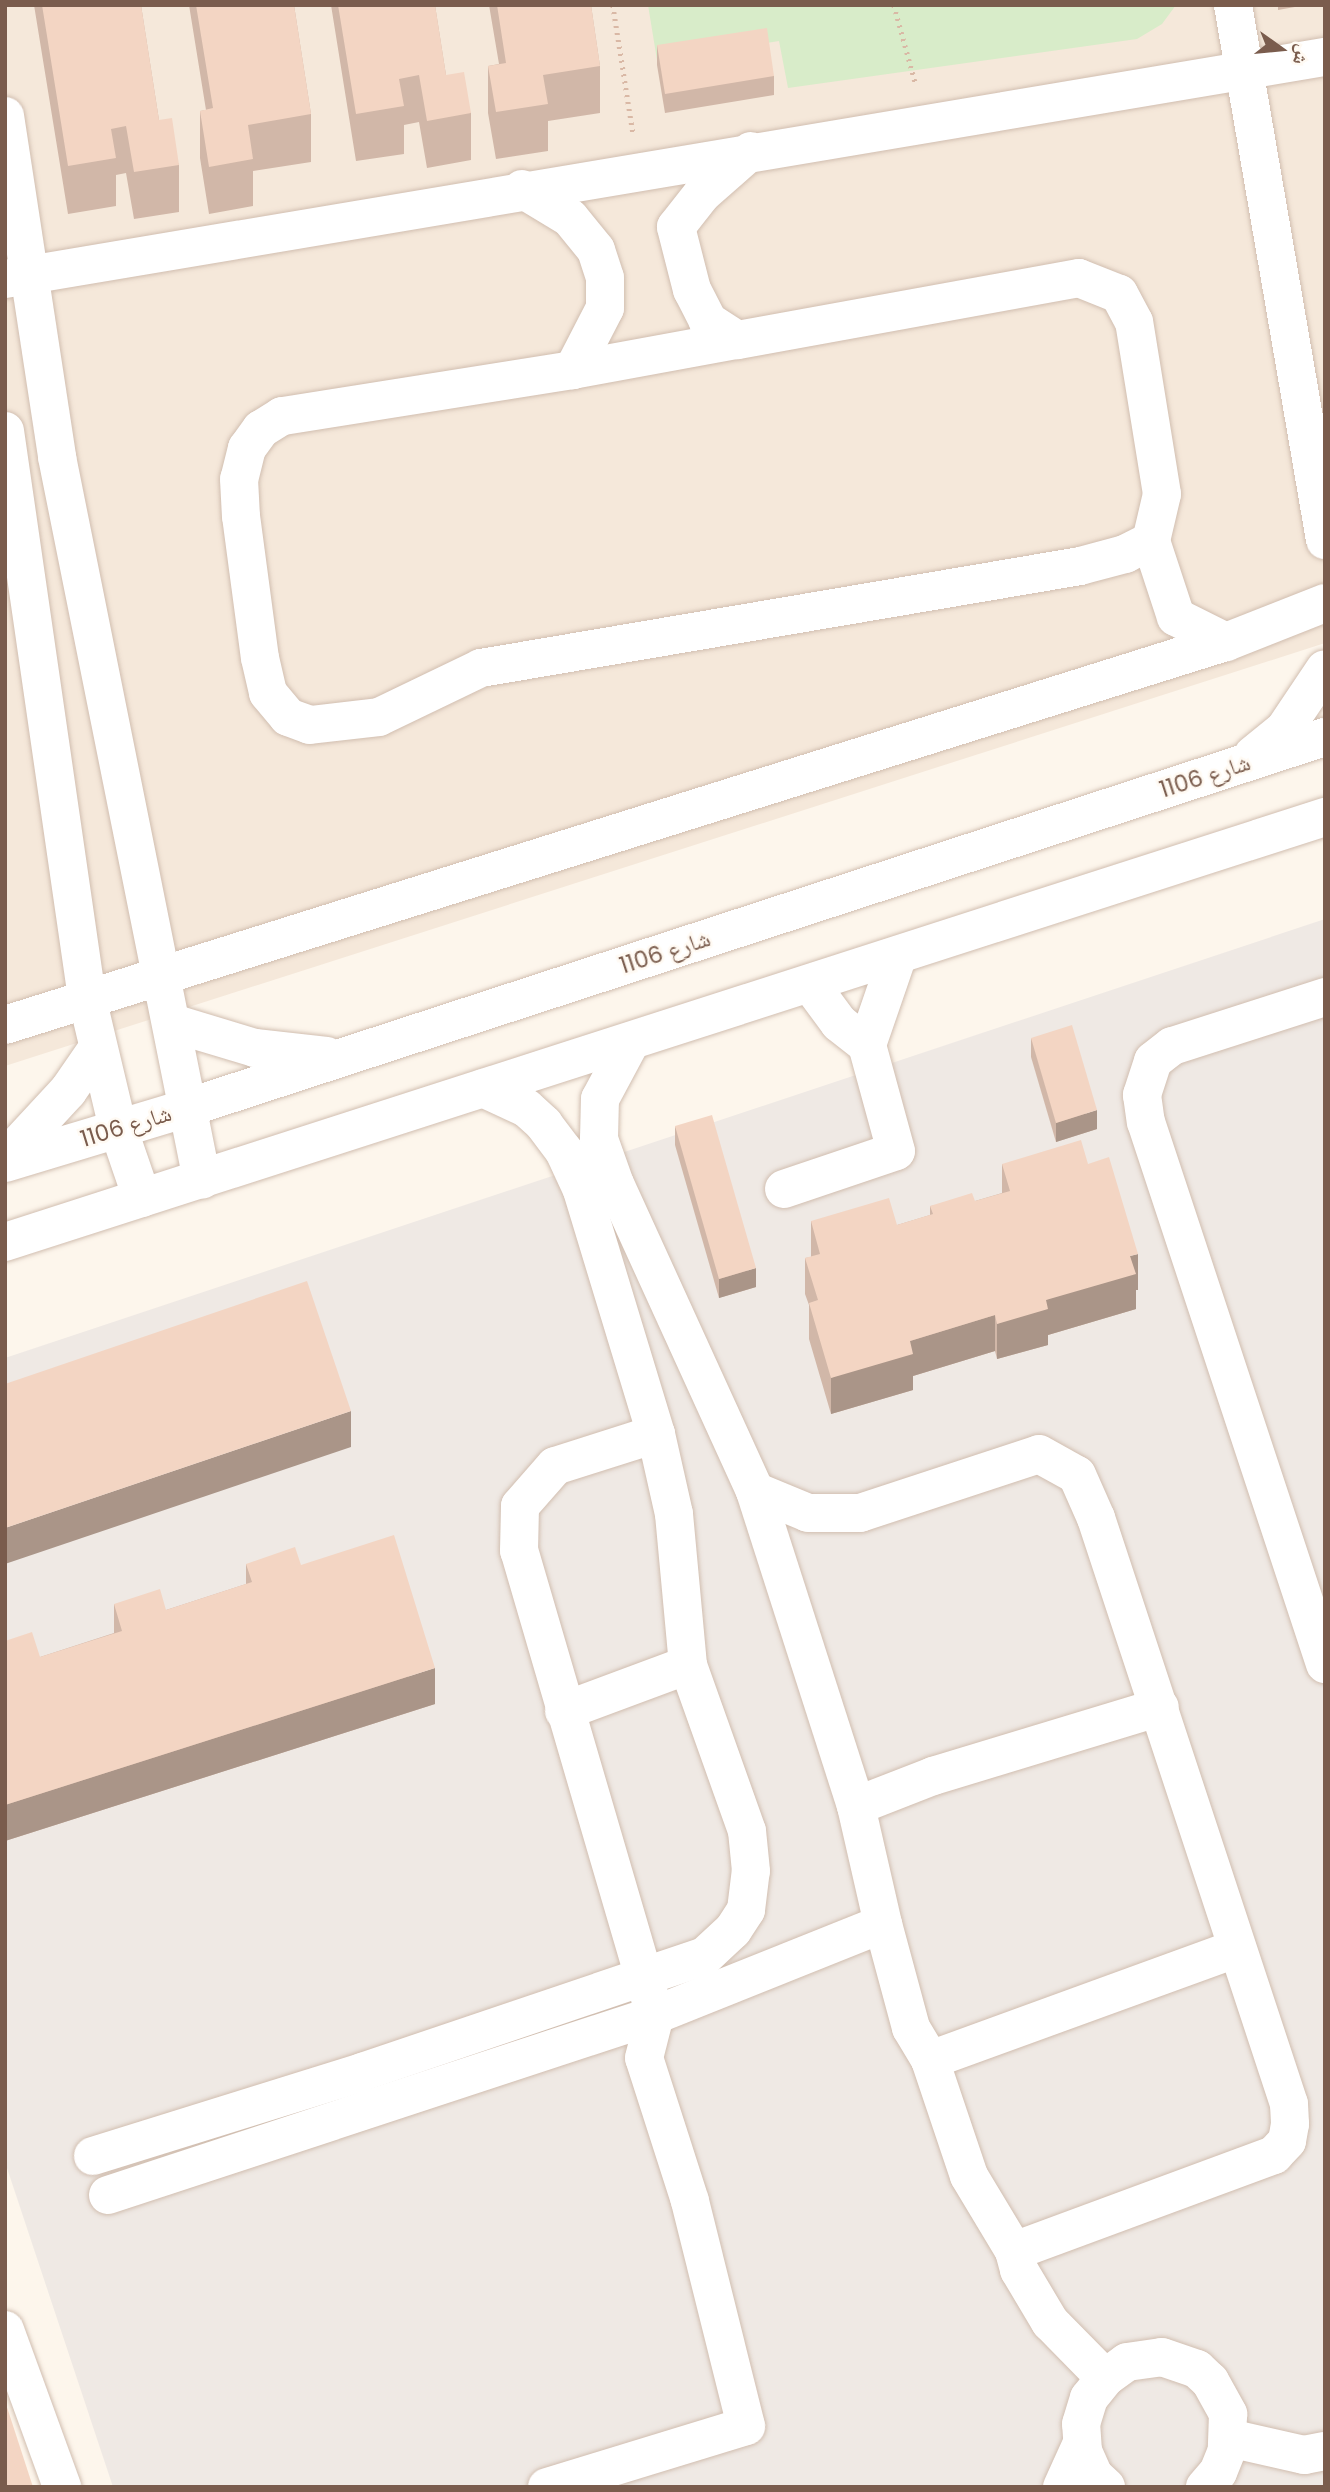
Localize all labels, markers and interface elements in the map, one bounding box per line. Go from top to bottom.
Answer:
north arrow [1246,14,1316,84]
text: ش [1286,41,1317,68]
street label: شارع 1106 [1156,748,1254,804]
street label: شارع 1106 [616,924,714,980]
street label: شارع 1106 [77,1099,175,1153]

